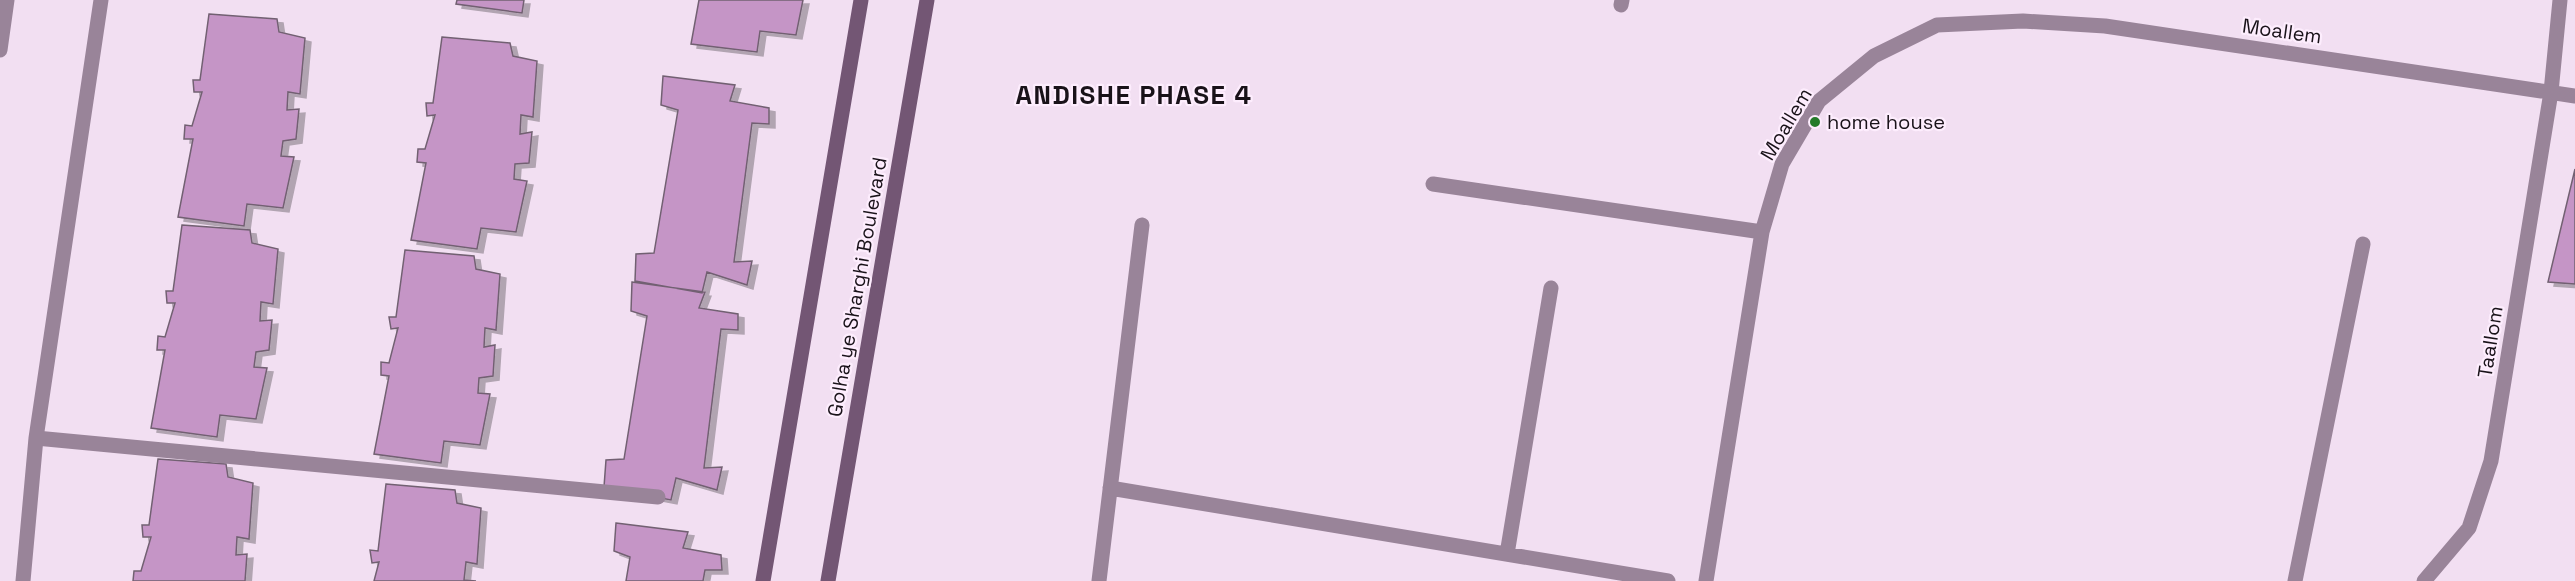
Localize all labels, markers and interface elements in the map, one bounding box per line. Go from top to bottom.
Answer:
street label: Moallem [2241,13,2323,49]
district label: ANDISHE PHASE 4 [1016,78,1252,112]
street label: Moallem [1754,83,1818,165]
place label: home house [1827,109,1945,135]
marker: home house [1808,115,1822,129]
street label: Golha ye Sharghi Boulevard [821,155,893,419]
street label: Taallom [2471,304,2509,380]

